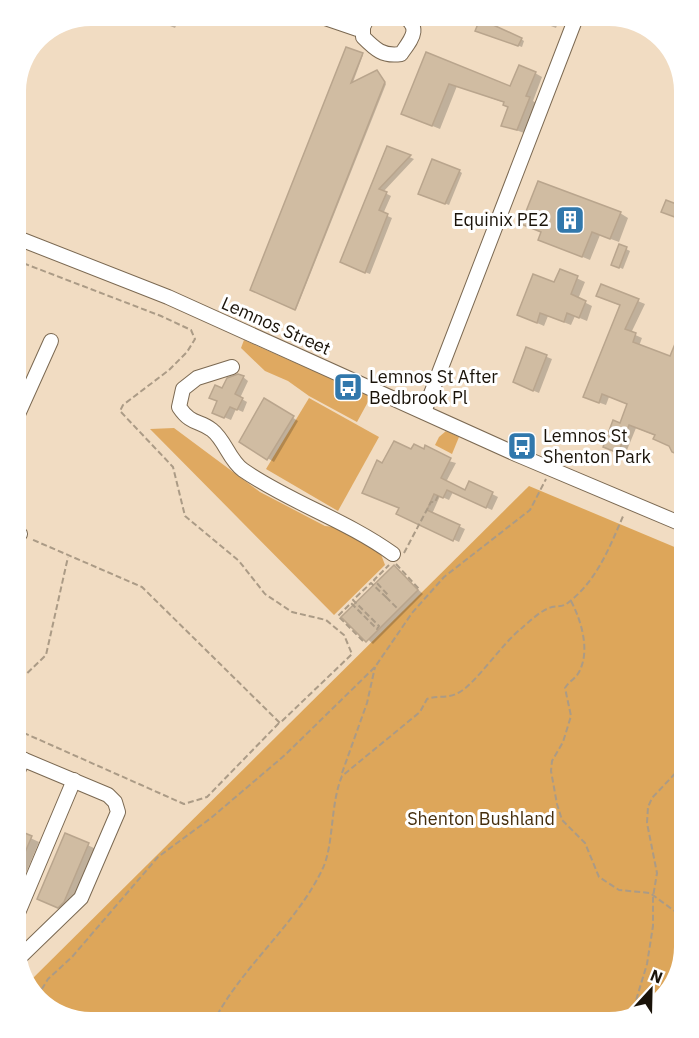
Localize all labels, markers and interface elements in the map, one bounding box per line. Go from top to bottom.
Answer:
building icon: Equinix PE2 [554,204,586,236]
place label: Equinix PE2 [453,208,549,231]
street label: Lemnos Street [218,291,334,360]
place label: Lemnos St After Bedbrook Pl [369,365,498,409]
bus stop icon: Lemnos St After Bedbrook Pl [332,371,364,403]
place label: Lemnos St Shenton Park [543,424,652,468]
bus stop icon: Lemnos St Shenton Park [506,430,538,462]
park label: Shenton Bushland [407,807,555,830]
north arrow [621,960,681,1020]
text: N [647,965,666,988]

